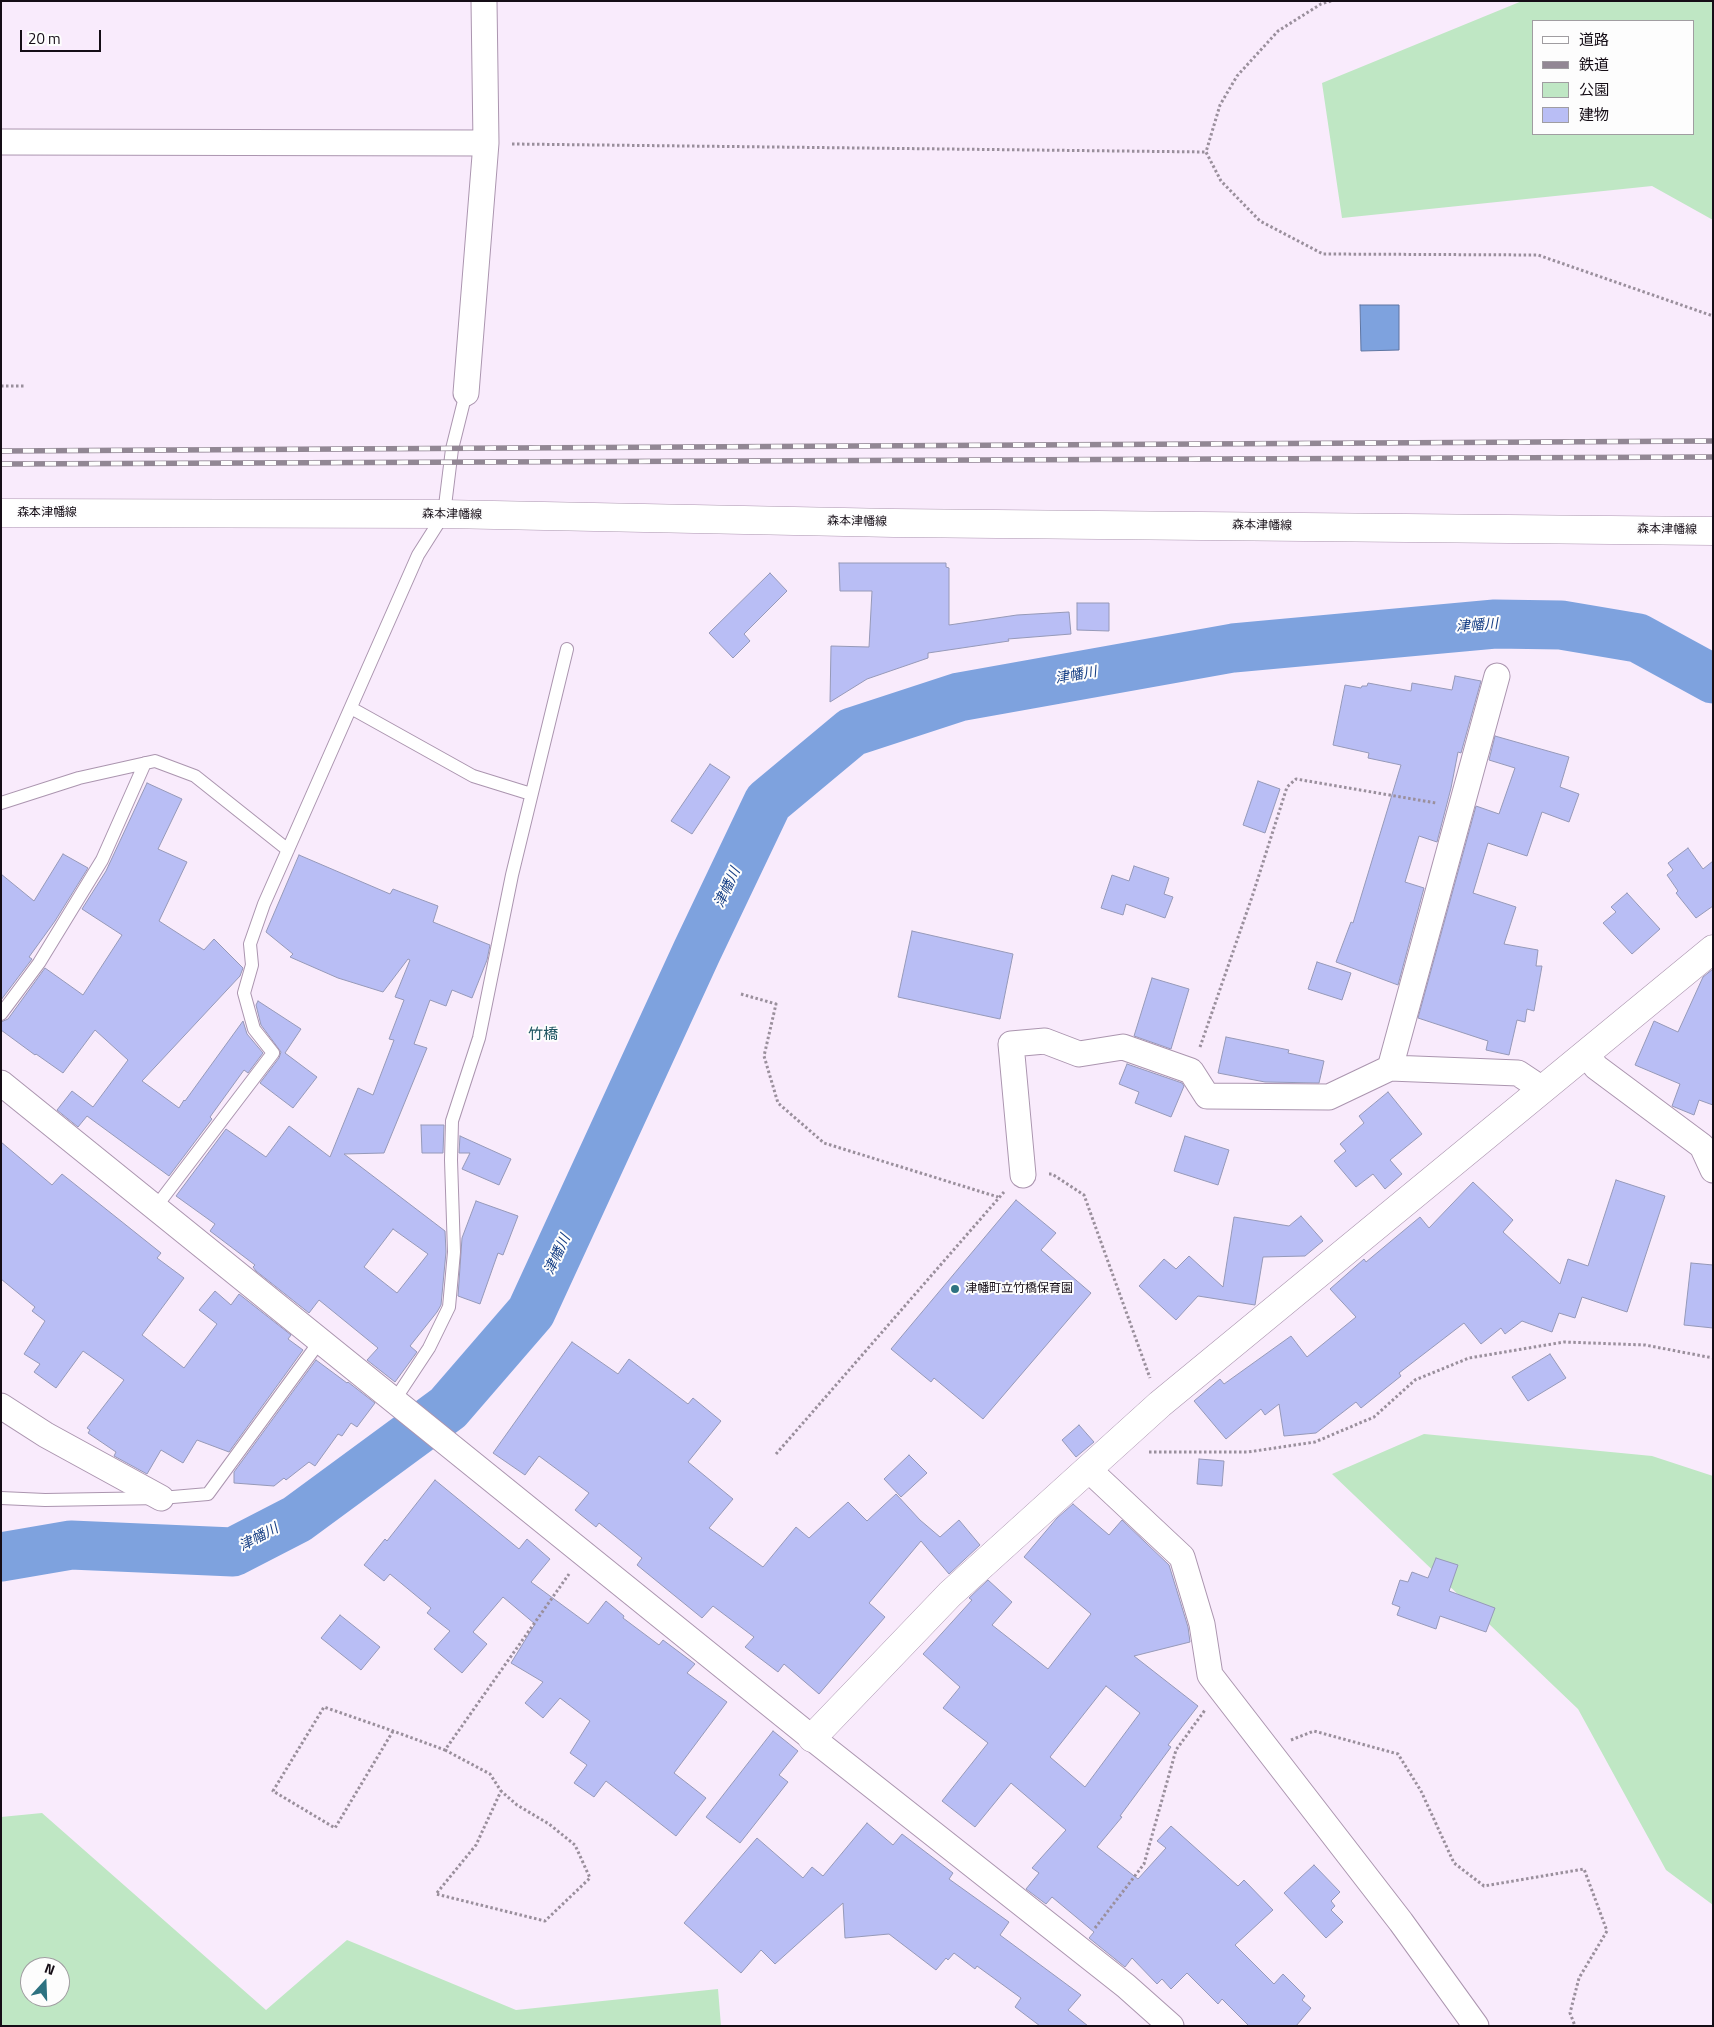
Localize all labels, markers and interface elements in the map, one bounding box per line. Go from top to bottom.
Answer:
scale bar [22,20,104,52]
legend [1532,20,1694,135]
text: 20 m [28,27,61,50]
text: 道路 [1579,28,1609,51]
text: 鉄道 [1579,53,1609,76]
text: 公園 [1579,78,1609,101]
text: 建物 [1579,103,1609,126]
street label: 森本津幡線 [17,506,77,520]
street label: 森本津幡線 [422,507,482,523]
street label: 森本津幡線 [827,514,887,530]
street label: 森本津幡線 [1232,518,1292,534]
street label: 森本津幡線 [1637,522,1697,538]
water label: 津幡川 [1455,616,1499,636]
water label: 津幡川 [1054,664,1098,688]
water label: 津幡川 [712,865,744,911]
district label: 竹橋 [528,1026,558,1044]
water label: 津幡川 [542,1232,574,1278]
place label: 津幡町立竹橋保育園 [965,1282,1073,1296]
marker: 津幡町立竹橋保育園 [949,1283,961,1295]
water label: 津幡川 [237,1521,281,1555]
north arrow [20,1957,70,2007]
text: N [42,1957,58,1980]

